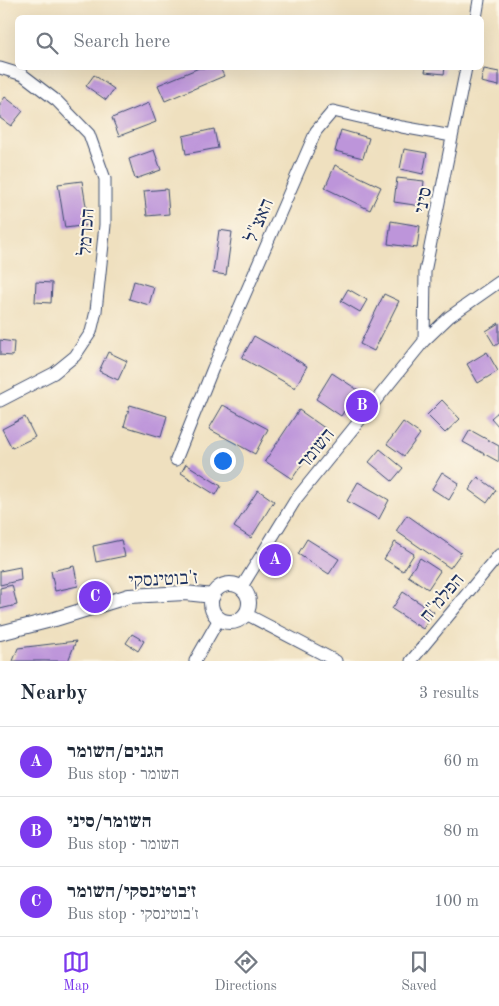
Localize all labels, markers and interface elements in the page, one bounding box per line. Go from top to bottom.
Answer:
search box [15,15,484,70]
icon: search [33,29,61,57]
text: Search here [73,33,170,52]
street label: סיני [413,186,436,215]
street label: האצ"ל [242,196,278,246]
street label: הכרמל [75,208,99,257]
pin: B [346,387,378,425]
street label: השומר [295,426,339,474]
your location [210,448,236,474]
pin: A [259,541,291,579]
street label: ז'בוטינסקי [128,569,198,592]
street label: הפלמ"ח [417,570,468,626]
pin: C [79,578,111,616]
text: Nearby [20,683,88,704]
text: 3 results [419,686,479,702]
text: הגנים/השומר [67,743,164,762]
text: A [30,754,42,770]
text: 60 m [443,754,479,770]
text: Bus stop · השומר [67,767,179,783]
text: השומר/סיני [67,813,152,832]
text: B [30,824,42,840]
text: 80 m [443,824,479,840]
text: Bus stop · השומר [67,837,179,853]
text: ז׳בוטינסקי/השומר [67,883,196,902]
text: C [31,894,41,910]
text: 100 m [434,894,479,910]
text: Bus stop · ז'בוטינסקי [67,907,199,923]
tab: Map [62,948,90,995]
tab: Directions [215,948,277,995]
tab: Saved [401,948,437,995]

